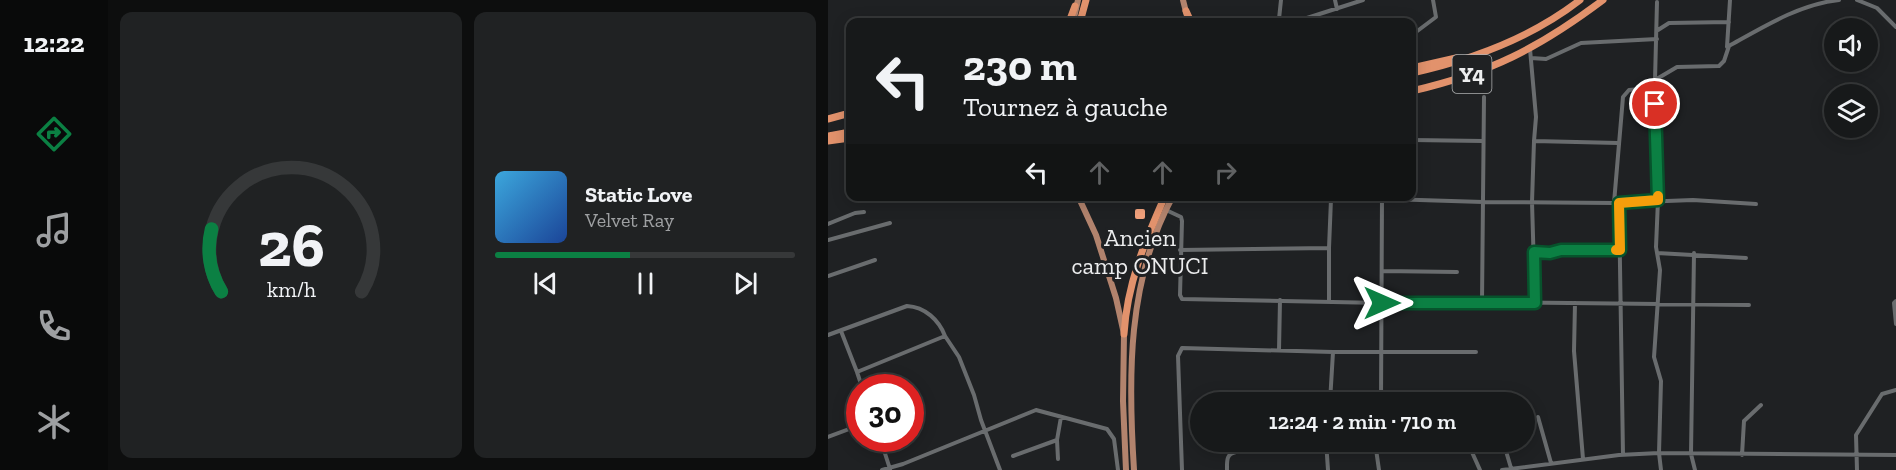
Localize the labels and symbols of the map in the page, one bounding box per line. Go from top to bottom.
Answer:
road number: Y4 [1452,55,1492,93]
pin [1629,78,1680,129]
marker: Ancien camp ONUCI [1133,207,1147,221]
place label: Ancien camp ONUCI [1071,223,1209,280]
position arrow [1350,271,1414,335]
speed limit sign: 30 [846,374,924,452]

